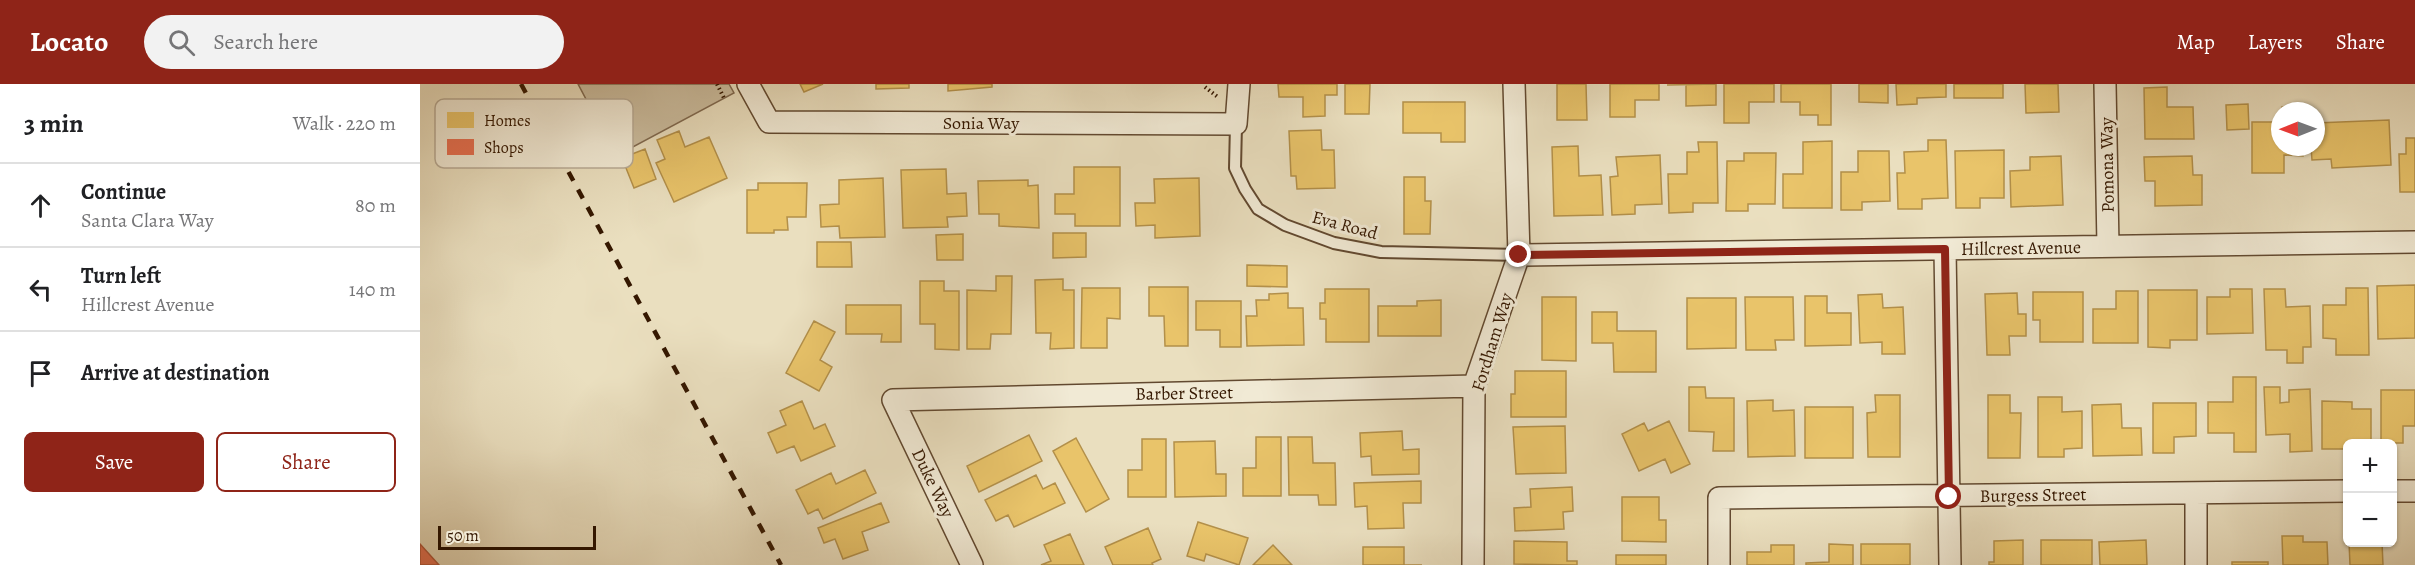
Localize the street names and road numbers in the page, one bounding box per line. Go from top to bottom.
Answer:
street label: Sonia Way [943,111,1020,135]
street label: Pomona Way [2094,116,2120,213]
street label: Eva Road [1309,205,1381,245]
street label: Hillcrest Avenue [1961,235,2081,261]
street label: Fordham Way [1466,289,1519,394]
street label: Barber Street [1135,380,1233,406]
street label: Duke Way [906,444,960,522]
street label: Burgess Street [1979,482,2087,508]

